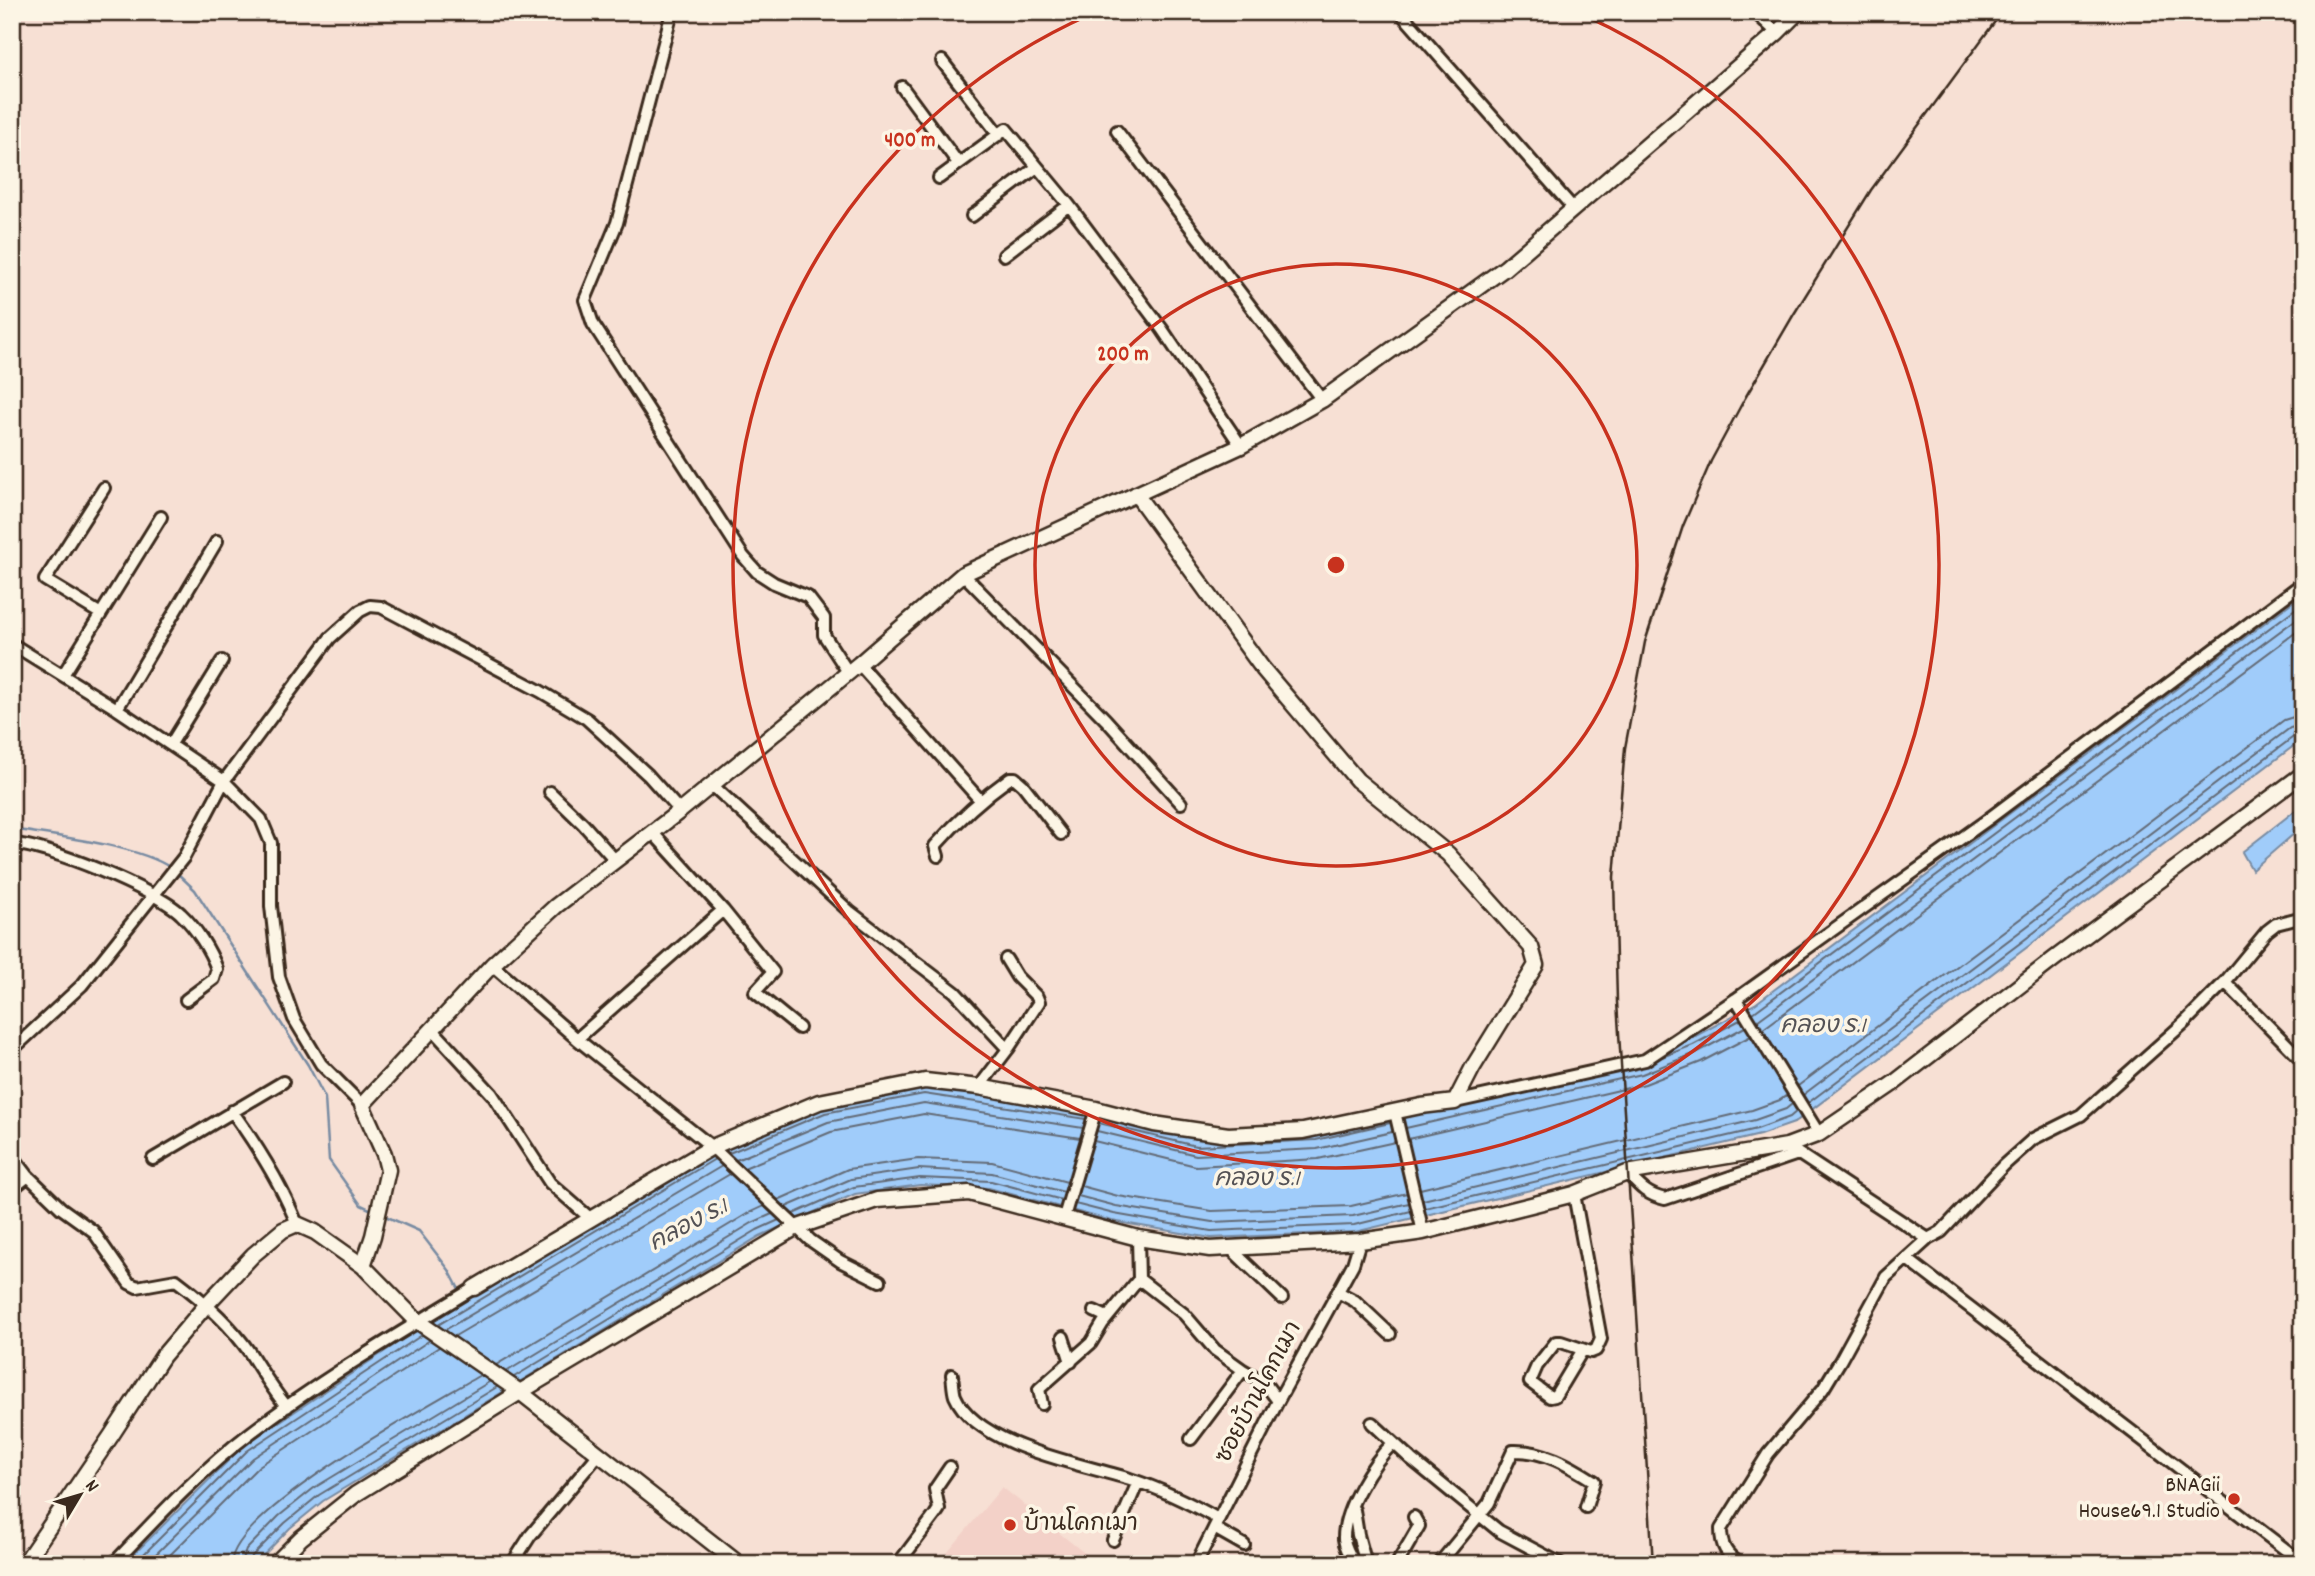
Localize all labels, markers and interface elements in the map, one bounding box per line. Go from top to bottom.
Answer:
text: 400 m [885,127,935,157]
text: 200 m [1097,341,1149,371]
centre of rings [1324,553,1348,577]
water label: คลอง ร.1 [1780,1010,1867,1044]
water label: คลอง ร.1 [1214,1163,1301,1197]
water label: คลอง ร.1 [643,1190,736,1261]
street label: ซอยบ้านโคกเมา [1206,1315,1311,1470]
north arrow [46,1460,116,1530]
place label: BNAGii House69.1 Studio [2079,1470,2220,1529]
text: N [77,1475,104,1499]
marker: BNAGii House69.1 Studio [2226,1491,2242,1507]
place label: บ้านโคกเมา [1024,1506,1138,1542]
marker: บ้านโคกเมา [1002,1517,1018,1533]

